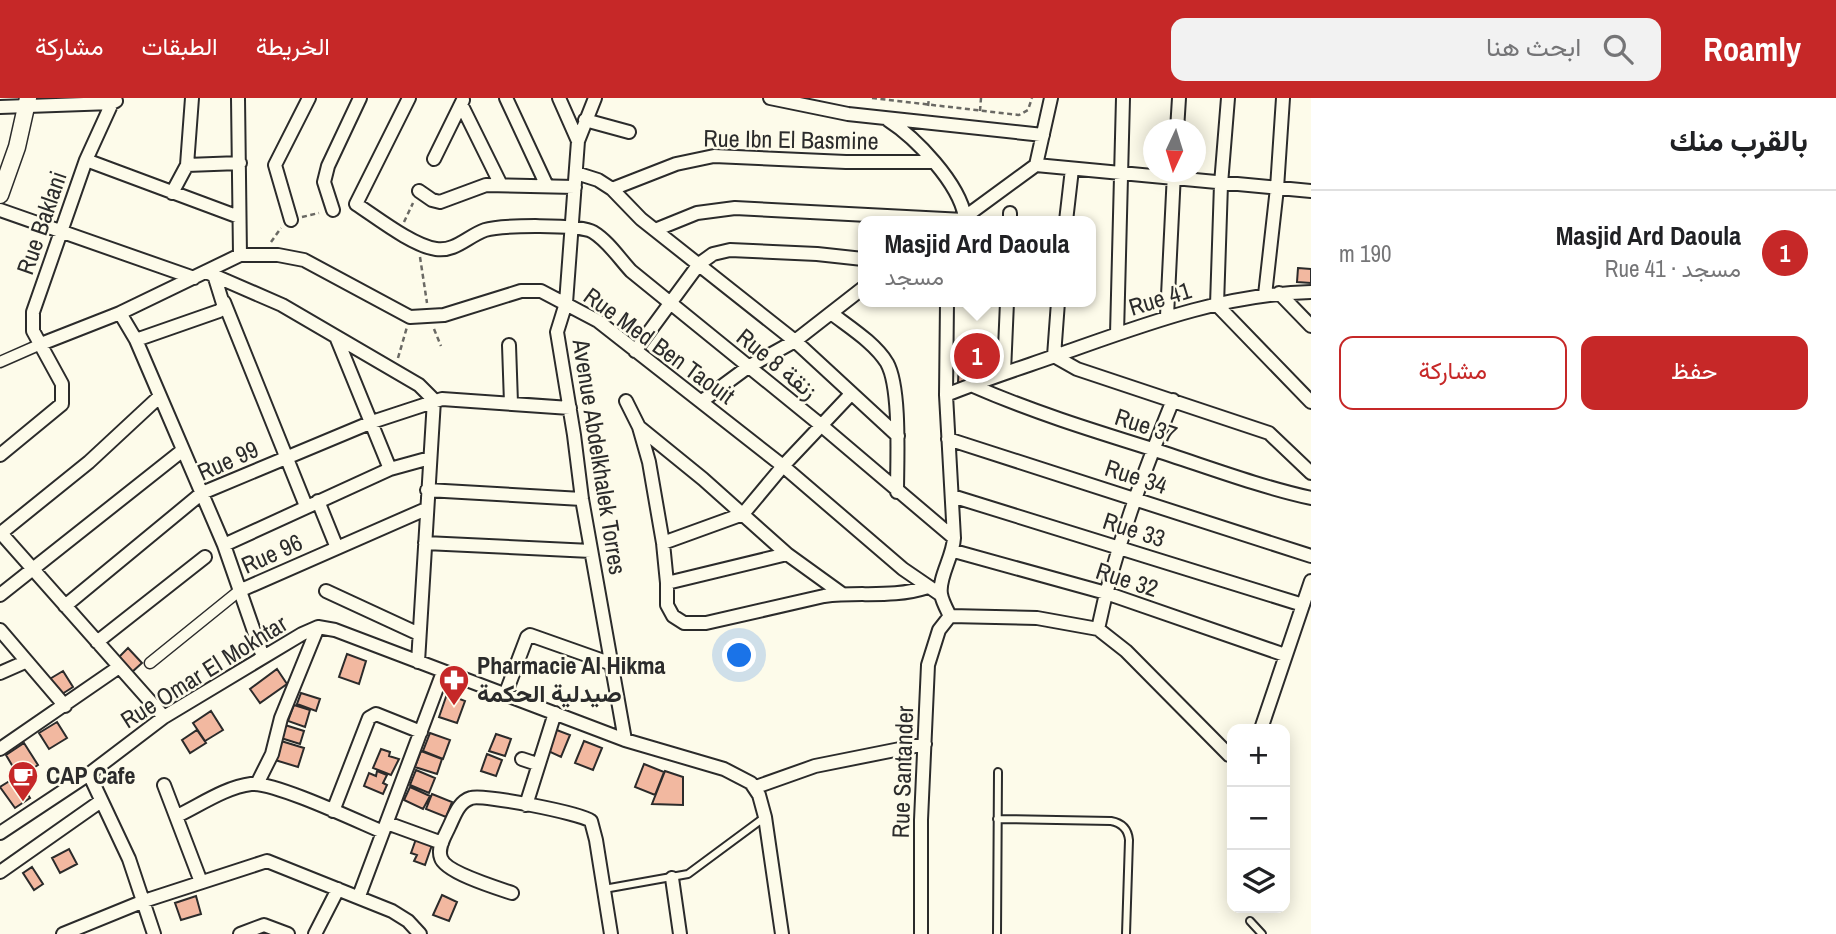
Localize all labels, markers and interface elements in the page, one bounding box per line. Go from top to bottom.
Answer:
search box [1171,18,1661,81]
text: Roamly [1703,27,1801,71]
text: ابحث هنا [1486,29,1581,64]
text: مشاركة [35,30,103,62]
text: الطبقات [141,30,218,62]
text: الخريطة [256,30,330,62]
icon: search [1599,30,1637,68]
north arrow [1143,119,1206,182]
text: بالقرب منك [1669,120,1808,160]
street label: Rue Ibn El Basmine [703,121,879,157]
street label: Rue Baklani [8,167,74,279]
popup [858,216,1096,307]
text: Masjid Ard Daoula [1556,218,1741,253]
text: Masjid Ard Daoula [884,226,1070,261]
text: 190 m [1339,238,1391,269]
text: 1 [1780,238,1790,269]
text: مسجد · Rue 41 [1605,253,1741,284]
text: مسجد [884,261,944,292]
street label: Rue 41 [1125,273,1195,323]
street label: Rue Med Ben Taouit [578,279,742,411]
street label: Rue 8 زنقة [730,321,825,406]
pin: 1 [954,330,1000,382]
street label: Avenue Abdelkhalek Torres [565,336,634,577]
button: مشاركة [1339,336,1567,410]
button: حفظ [1581,336,1808,410]
street label: Rue 37 [1111,400,1181,450]
street label: Rue 99 [192,433,263,488]
street label: Rue 34 [1101,451,1171,501]
street label: Rue 33 [1099,504,1169,554]
street label: Rue 96 [236,526,307,581]
street label: Rue 32 [1092,554,1162,604]
street label: Rue Omar El Mokhtar [114,607,293,735]
your location [722,638,756,672]
place label: Pharmacie Al Hikma صيدلية الحكمة [477,649,666,709]
pharmacy icon: Pharmacie Al Hikma صيدلية الحكمة [437,663,471,707]
street label: Rue Santander [884,705,920,839]
map controls [1227,724,1290,913]
button: + [1227,724,1290,787]
cafe icon: CAP Cafe [6,759,40,803]
place label: CAP Cafe [46,759,135,791]
button: − [1227,787,1290,850]
button: layers [1227,850,1290,913]

